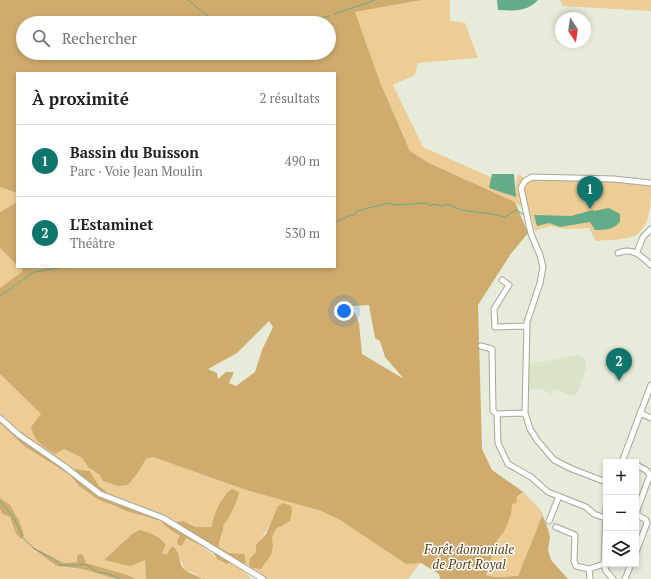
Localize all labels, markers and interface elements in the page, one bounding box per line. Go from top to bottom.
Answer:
north arrow [555,12,591,48]
search box [16,16,336,60]
icon: search [30,27,52,49]
text: Rechercher [62,28,137,48]
text: À proximité [32,87,129,110]
text: 2 résultats [260,89,320,107]
text: Bassin du Buisson [70,142,199,162]
text: 1 [41,152,49,170]
text: 490 m [285,152,320,170]
text: Parc · Voie Jean Moulin [70,162,203,180]
pin: 1 [577,176,603,209]
text: L'Estaminet [70,214,153,234]
text: 2 [41,224,49,242]
text: 530 m [285,224,320,242]
text: Théâtre [70,234,115,252]
your location [334,301,354,321]
pin: 2 [606,348,632,381]
map controls [603,459,639,567]
button: + [603,459,639,495]
button: − [603,495,639,531]
button: layers [603,531,639,567]
park label: Forêt domaniale de Port Royal [423,540,514,573]

